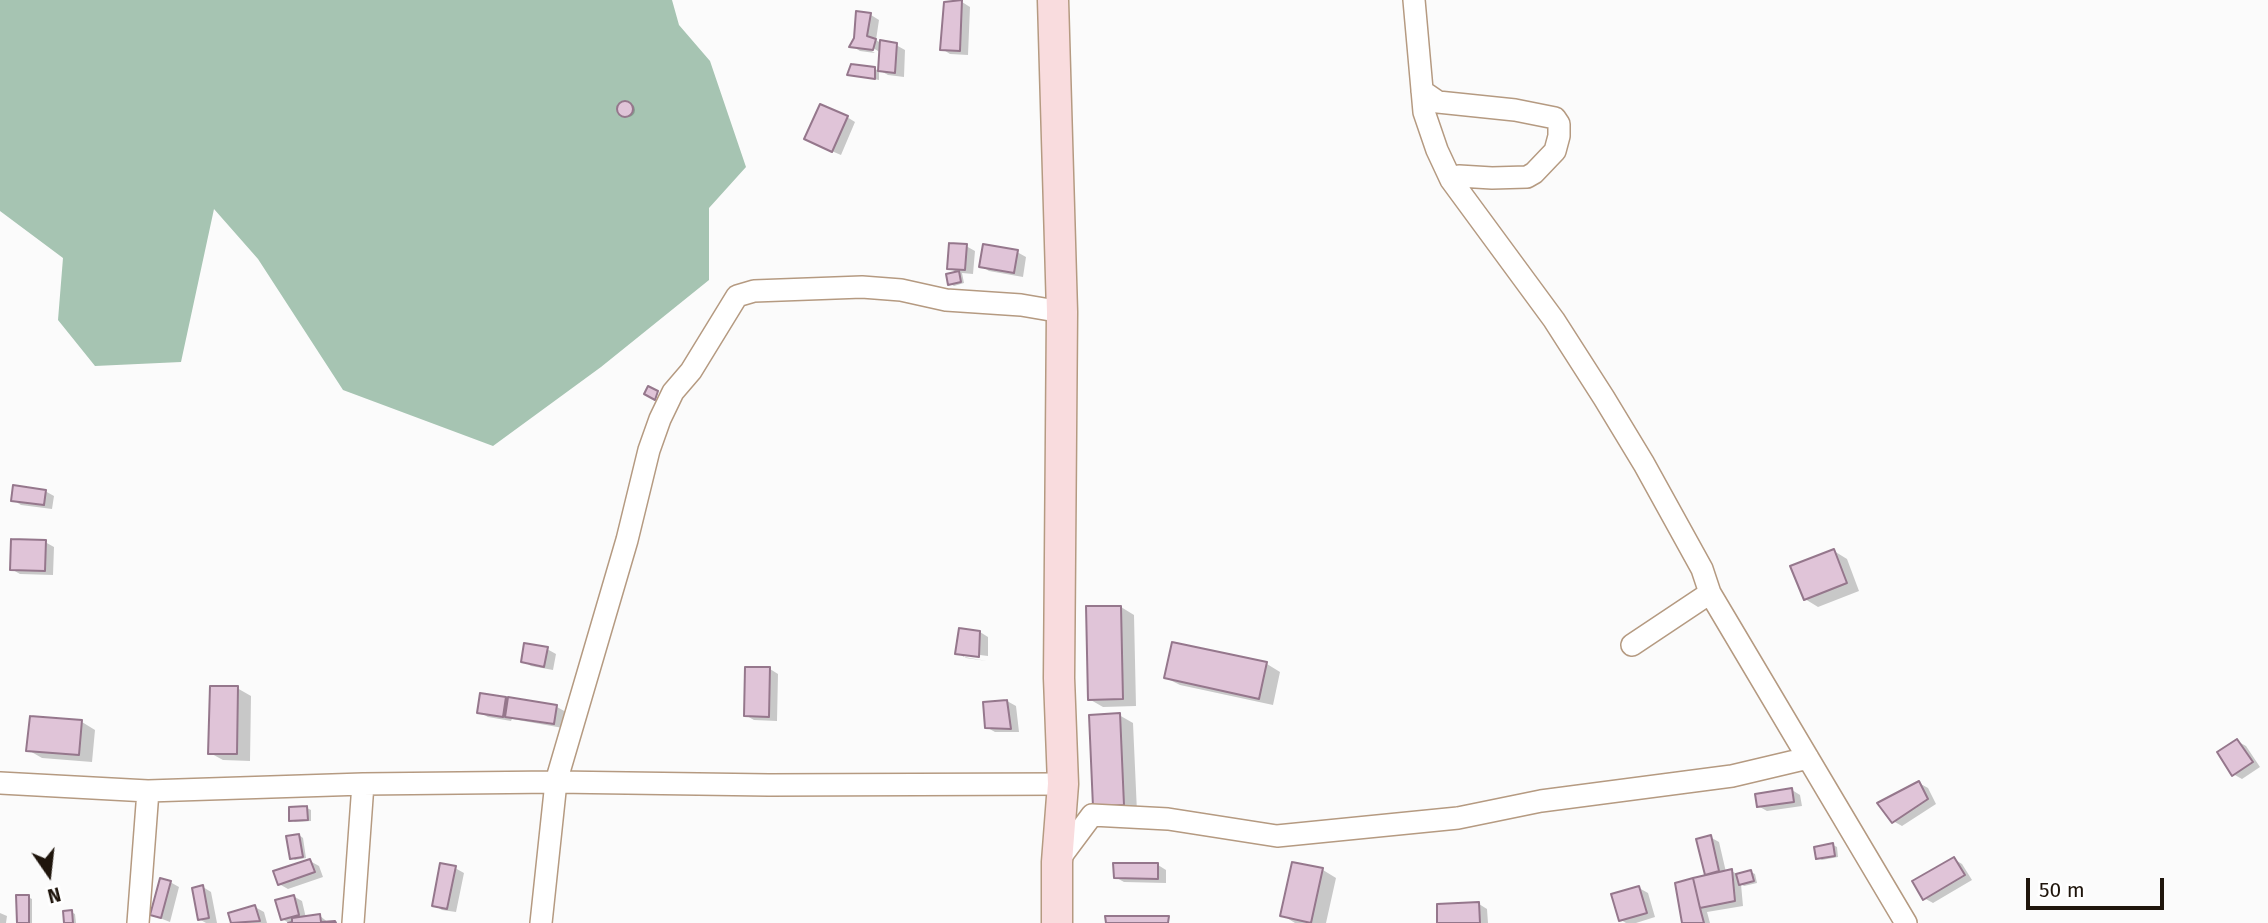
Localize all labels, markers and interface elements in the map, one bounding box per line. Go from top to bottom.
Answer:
north arrow [14,839,84,909]
scale bar [2030,864,2168,908]
text: 50 m [2039,877,2085,903]
text: N [45,882,63,908]

